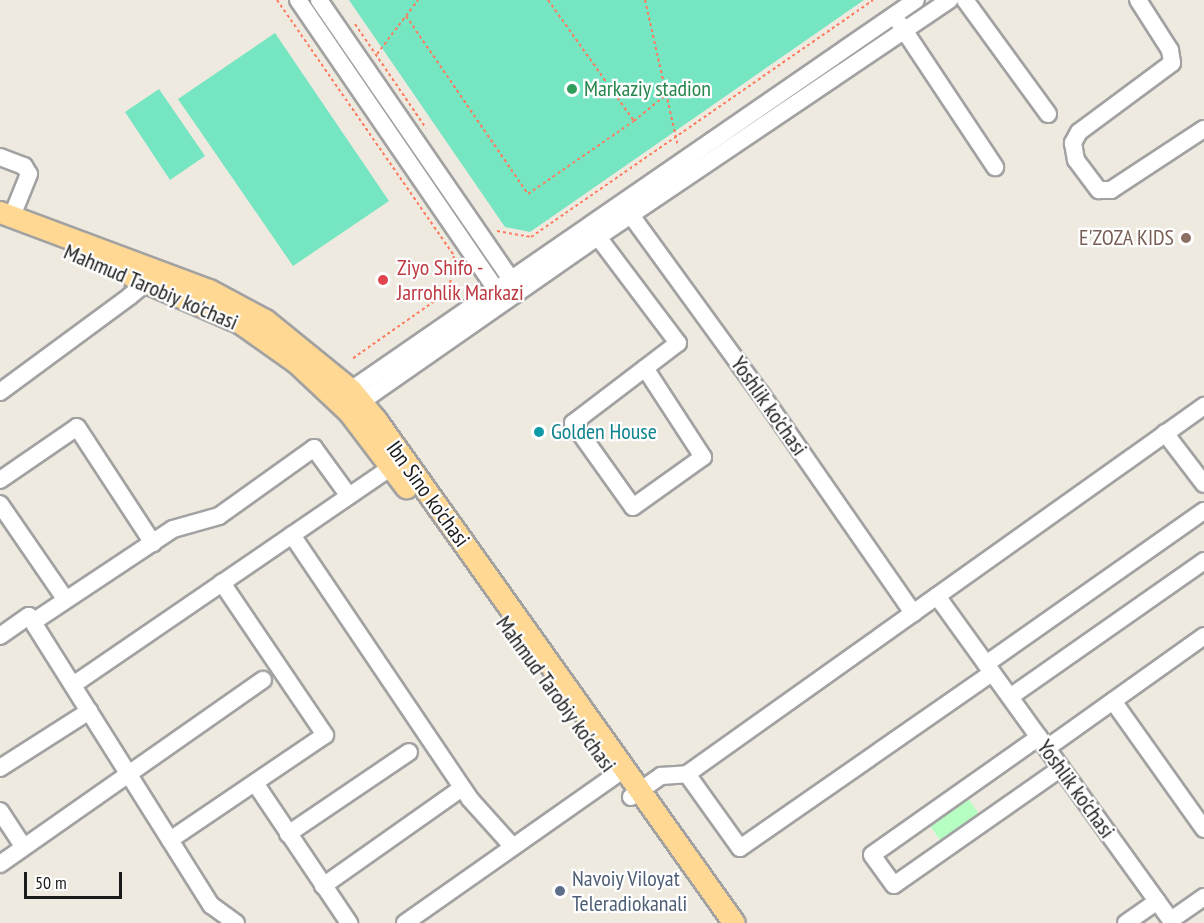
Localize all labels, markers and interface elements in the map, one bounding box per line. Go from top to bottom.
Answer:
place label: Markaziy stadion [584,76,712,102]
marker: Markaziy stadion [565,82,579,96]
place label: E'ZOZA KIDS [1078,225,1174,251]
marker: E'ZOZA KIDS [1179,231,1193,245]
street label: Mahmud Tarobiy ko'chasi [59,238,243,336]
place label: Ziyo Shifo - Jarrohlik Markazi [397,254,524,306]
marker: Ziyo Shifo - Jarrohlik Markazi [374,271,392,289]
street label: Yoshlik ko'chasi [725,351,813,461]
place label: Golden House [551,419,657,445]
marker: Golden House [532,425,546,439]
street label: Ibn Sino ko'chasi [381,436,475,552]
street label: Mahmud Tarobiy ko'chasi [490,610,622,778]
street label: Yoshlik ko'chasi [1031,734,1121,844]
scale bar [27,860,124,898]
place label: Navoiy Viloyat Teleradiokanali [572,865,687,916]
text: 50 m [35,871,67,894]
marker: Navoiy Viloyat Teleradiokanali [553,884,567,898]

